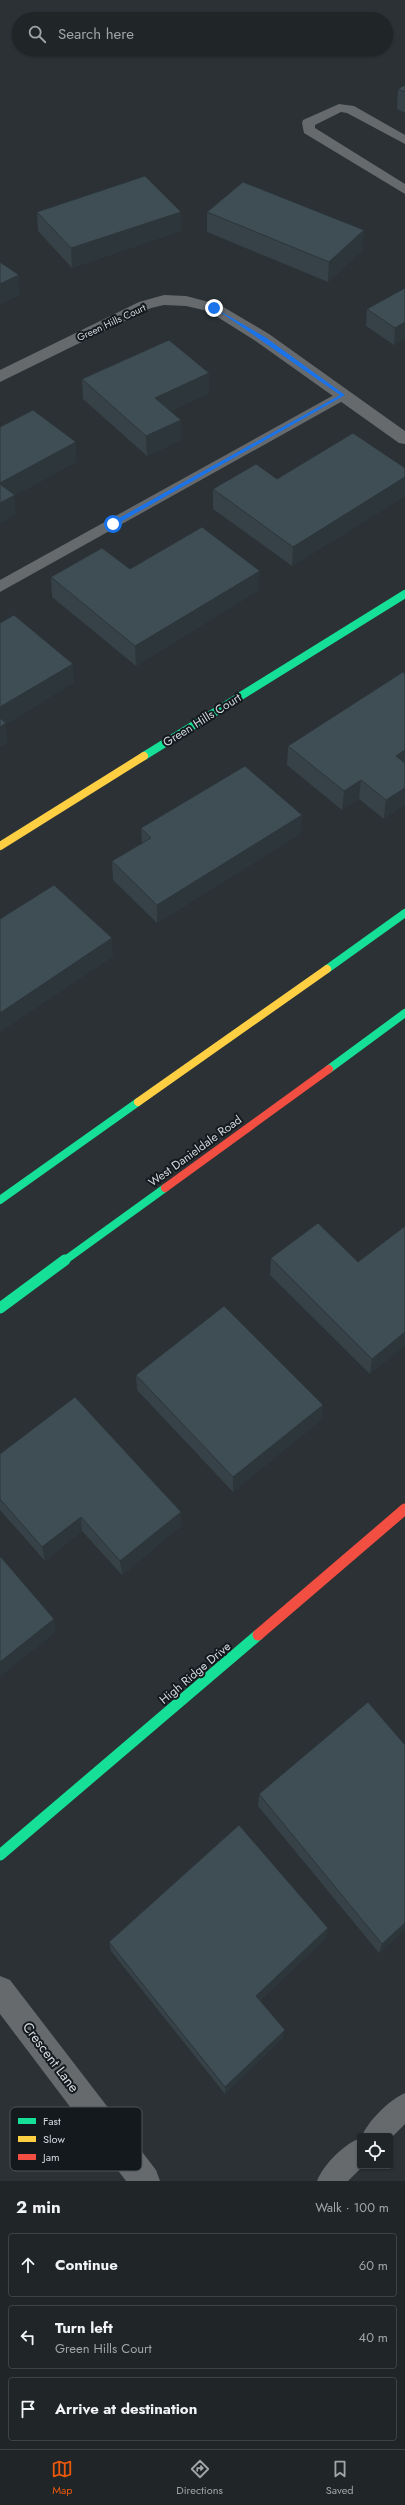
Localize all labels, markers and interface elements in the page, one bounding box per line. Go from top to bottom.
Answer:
search box [12,12,393,56]
icon: search [26,23,48,45]
text: Search here [58,23,134,45]
route end [205,299,223,317]
street label: Green Hills Court [74,300,149,345]
route start [104,515,122,533]
street label: Green Hills Court [159,689,245,751]
street label: West Danieldale Road [145,1111,245,1191]
street label: High Ridge Drive [155,1638,235,1708]
street label: Crescent Lane [18,2018,84,2096]
legend [10,2107,142,2171]
text: Fast [43,2113,61,2129]
text: Slow [43,2131,65,2147]
map controls [357,2133,393,2169]
button: locate [357,2133,393,2169]
text: Jam [41,2149,60,2165]
text: 2 min [16,2195,61,2219]
text: Walk · 100 m [315,2198,389,2217]
icon: ahead [17,2254,39,2276]
text: Continue [55,2254,118,2276]
text: 60 m [359,2256,388,2275]
text: Turn left [55,2317,113,2339]
icon: left [17,2326,39,2348]
text: 40 m [359,2328,388,2347]
text: Green Hills Court [55,2339,152,2358]
icon: arrive [17,2398,39,2420]
text: Arrive at destination [55,2398,197,2420]
tab: Map [51,2458,73,2498]
tab: Directions [176,2458,223,2498]
tab: Saved [326,2458,354,2498]

